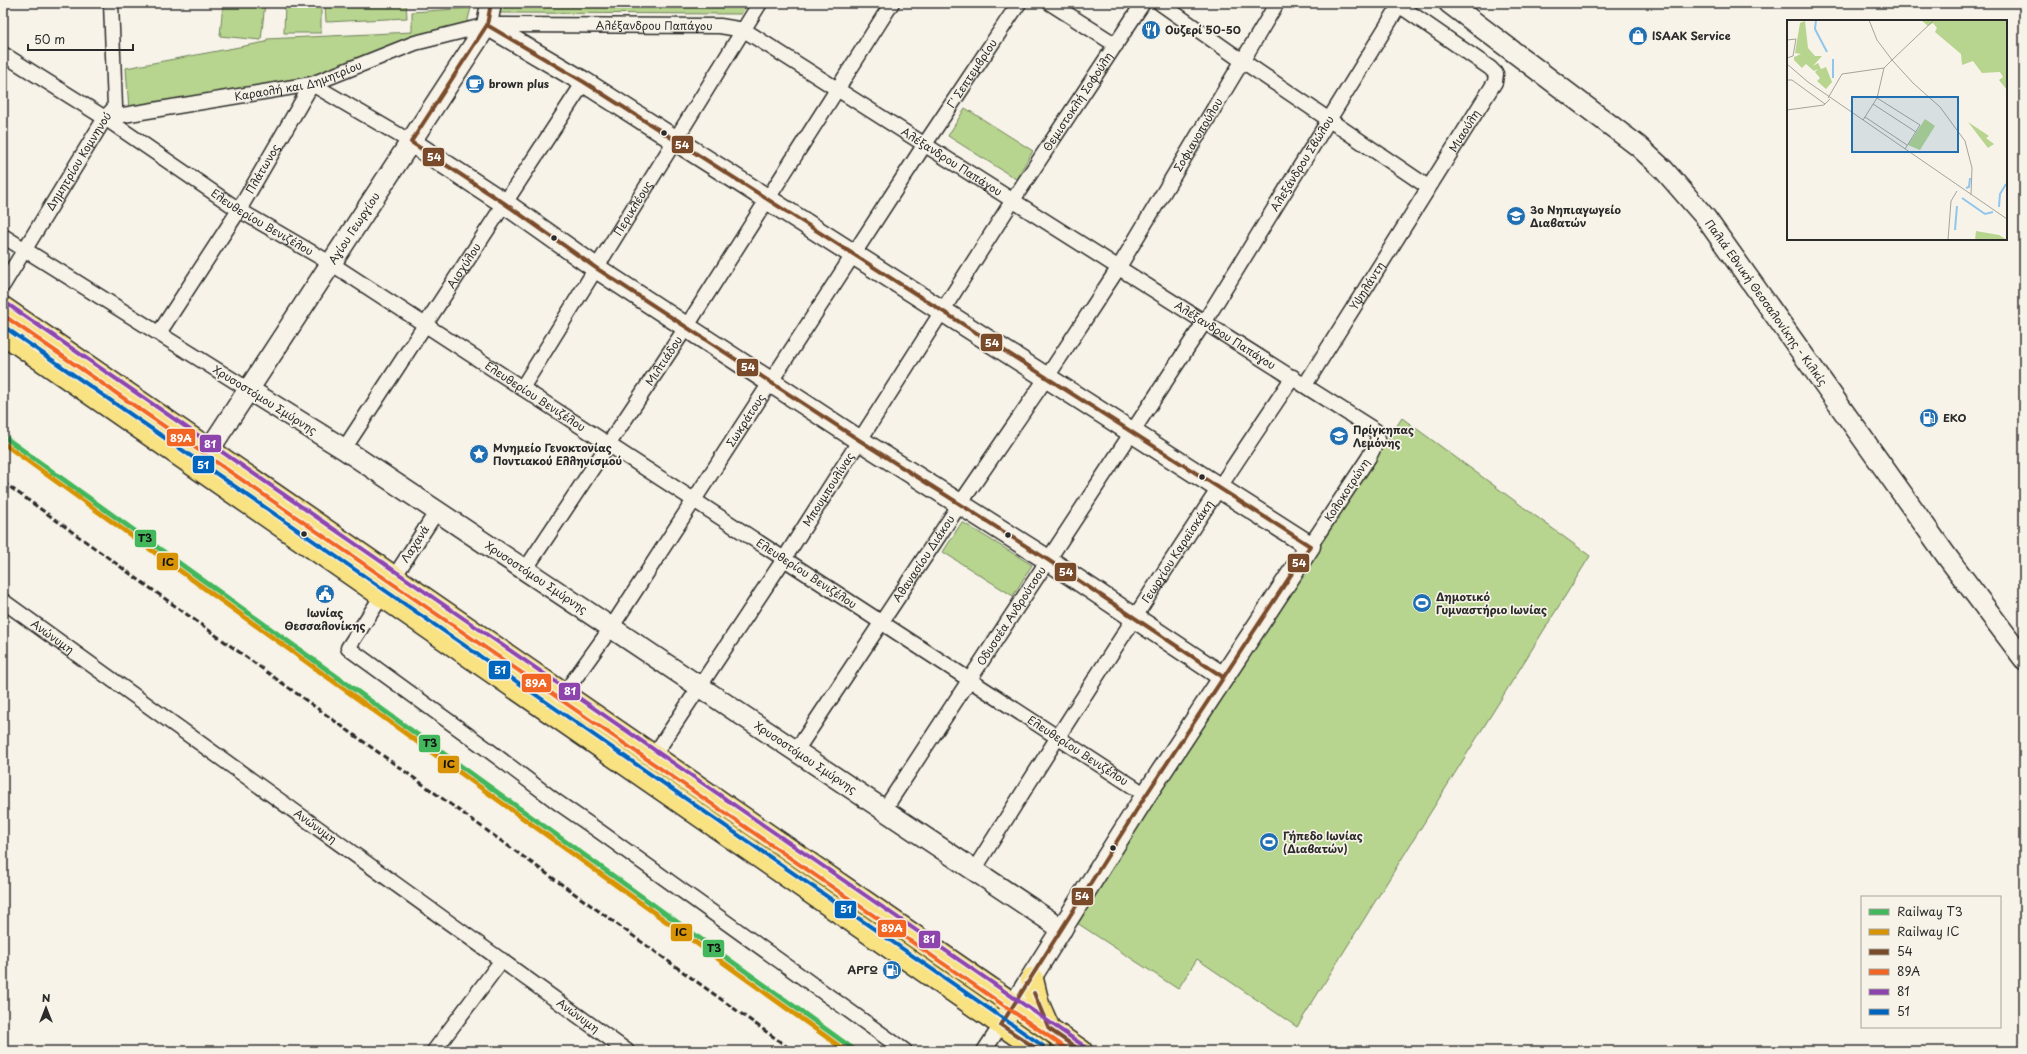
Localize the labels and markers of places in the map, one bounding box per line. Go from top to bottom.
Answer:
restaurant icon: Ουζερί 50-50 [1140,19,1162,41]
place label: Ουζερί 50-50 [1165,21,1241,38]
shop icon: ISAAK Service [1627,25,1649,47]
place label: ISAAK Service [1652,27,1731,44]
cafe icon: brown plus [464,73,486,95]
place label: brown plus [489,75,549,92]
unlabelled marker [659,128,669,138]
place label: 3ο Νηπιαγωγείο Διαβατών [1530,201,1622,231]
school or university icon: 3ο Νηπιαγωγείο Διαβατών [1505,205,1527,227]
unlabelled marker [549,233,559,243]
fuel station icon: EKO [1918,407,1940,429]
place label: EKO [1943,409,1967,426]
place label: Πρίγκηπας Λεμόνης [1353,421,1414,451]
school or university icon: Πρίγκηπας Λεμόνης [1328,425,1350,447]
place label: Μνημείο Γενοκτονίας Ποντιακού Ελληνισμού [493,439,623,469]
place icon: Μνημείο Γενοκτονίας Ποντιακού Ελληνισμού [468,443,490,465]
unlabelled marker [1197,472,1207,482]
unlabelled marker [299,529,309,539]
unlabelled marker [1003,530,1013,540]
public building icon: Ιωνίας Θεσσαλονίκης [314,583,336,605]
place label: Δημοτικό Γυμναστήριο Ιωνίας [1436,588,1547,618]
sports icon: Δημοτικό Γυμναστήριο Ιωνίας [1411,592,1433,614]
place label: Ιωνίας Θεσσαλονίκης [284,604,366,634]
place label: Γήπεδο Ιωνίας (Διαβατών) [1283,827,1363,857]
sports icon: Γήπεδο Ιωνίας (Διαβατών) [1258,831,1280,853]
unlabelled marker [1108,843,1118,853]
fuel station icon: ΑΡΓΩ [881,959,903,981]
place label: ΑΡΓΩ [847,961,878,978]

